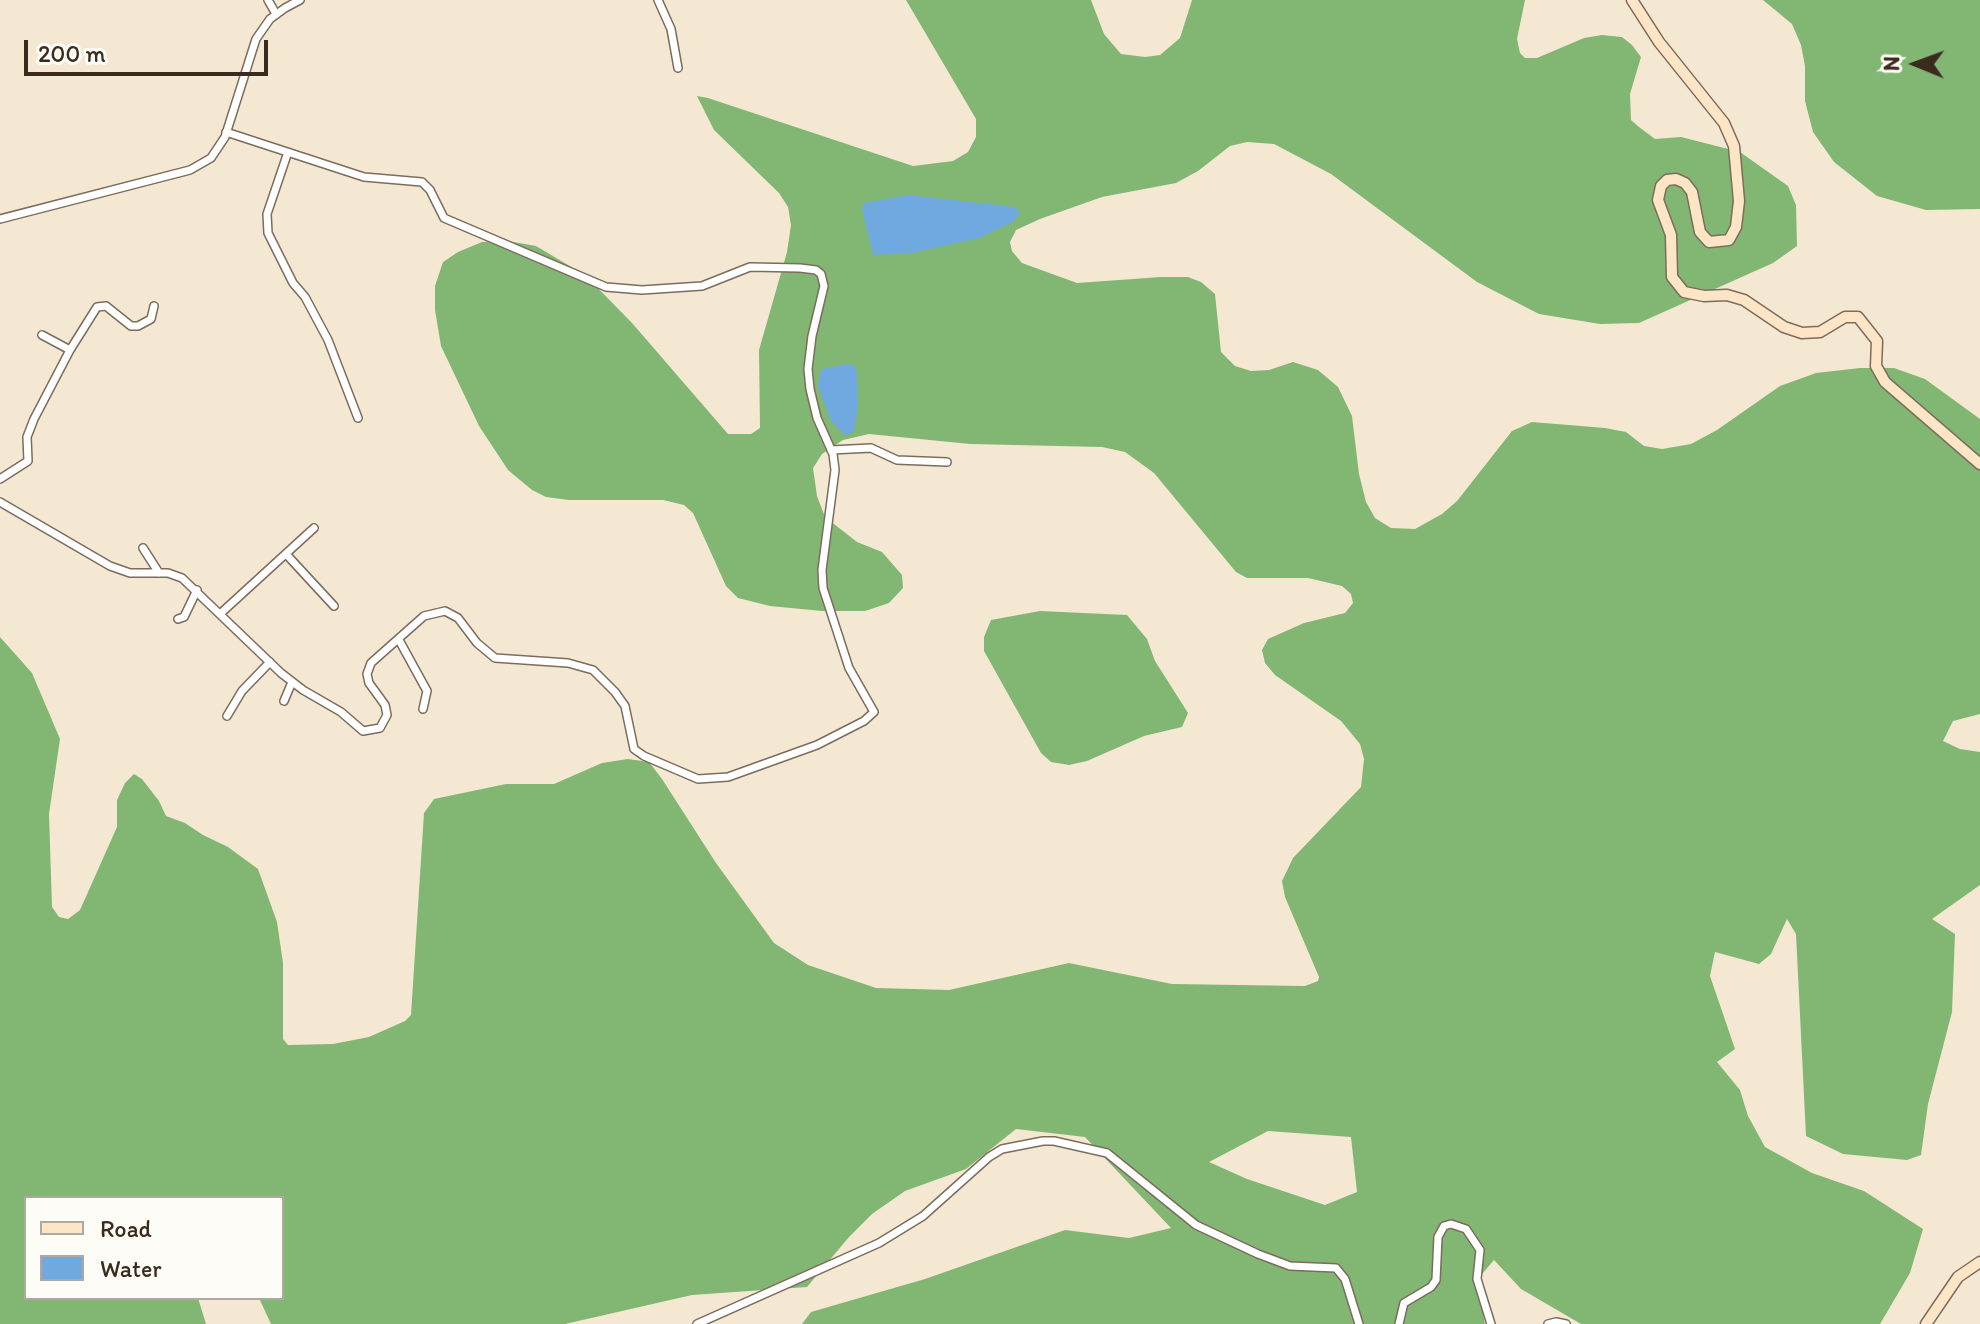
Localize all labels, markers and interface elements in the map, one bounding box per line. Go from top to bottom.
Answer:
scale bar [28,24,272,74]
north arrow [1876,24,1956,104]
text: 200 m [38,39,106,68]
text: N [1878,56,1905,71]
legend [24,1196,284,1300]
text: Road [100,1214,152,1243]
text: Water [100,1254,162,1283]

